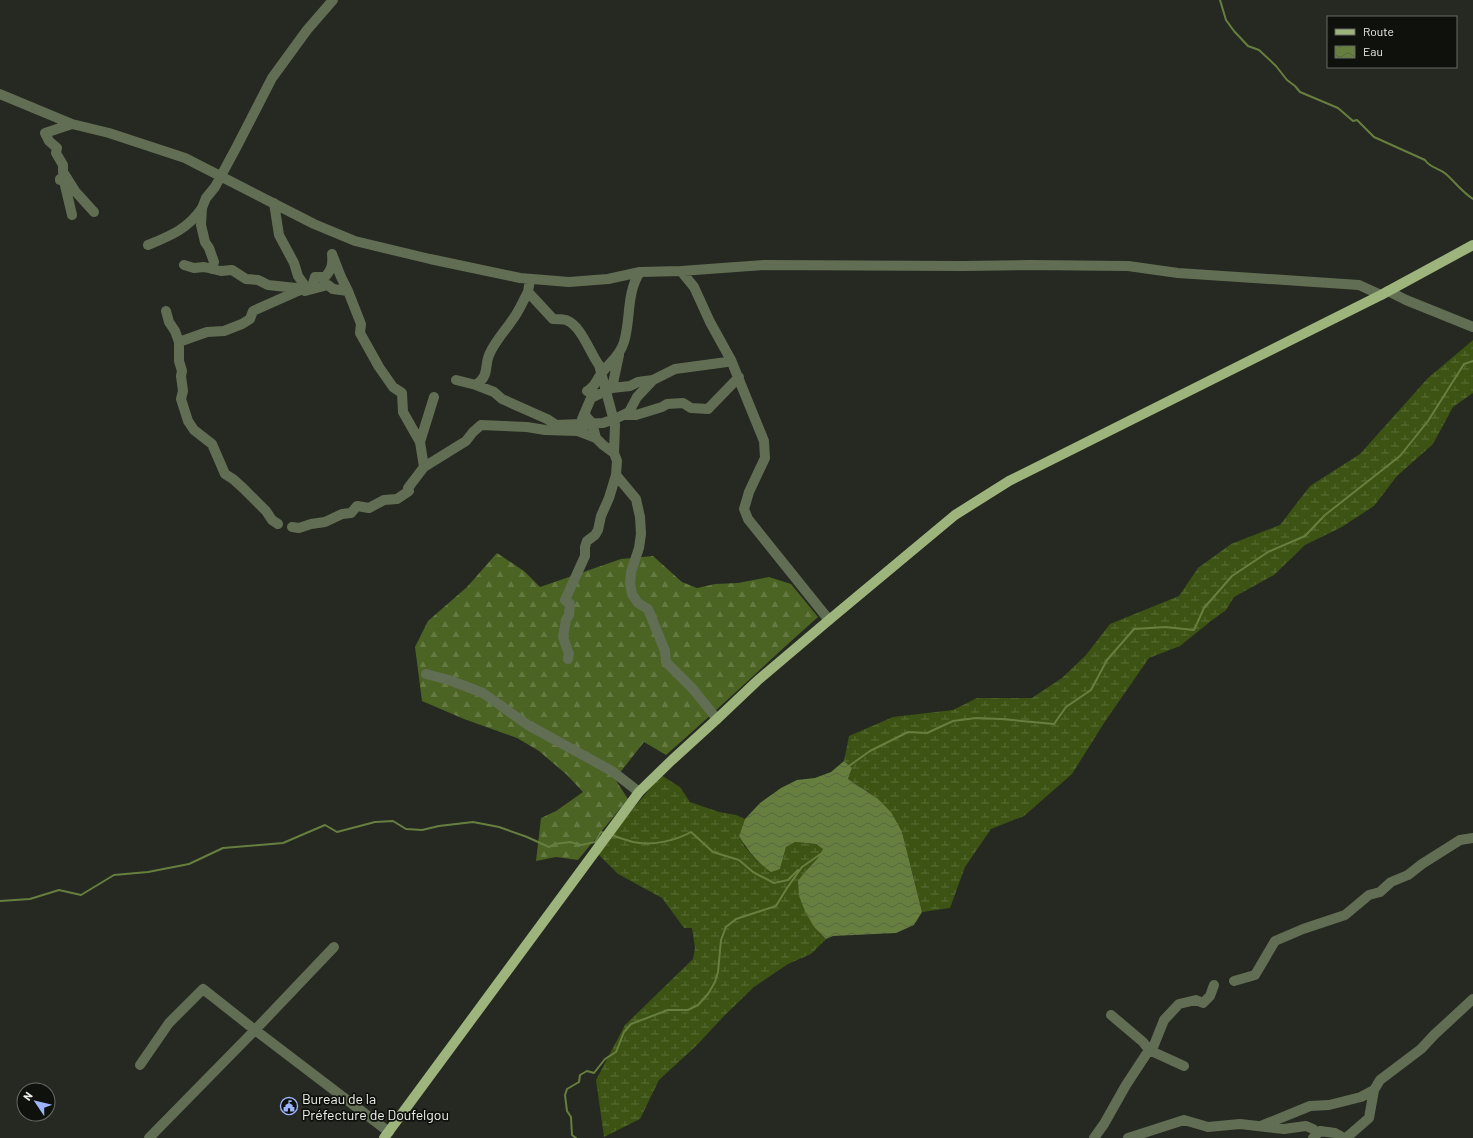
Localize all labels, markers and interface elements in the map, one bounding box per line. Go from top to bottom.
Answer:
legend [1327,16,1457,68]
text: Route [1363,24,1394,38]
text: Eau [1363,44,1383,58]
north arrow [16,1082,56,1122]
text: N [20,1089,35,1103]
place label: Bureau de la Préfecture de Doufelgou [302,1090,449,1123]
public building icon: Bureau de la Préfecture de Doufelgou [279,1096,299,1116]

